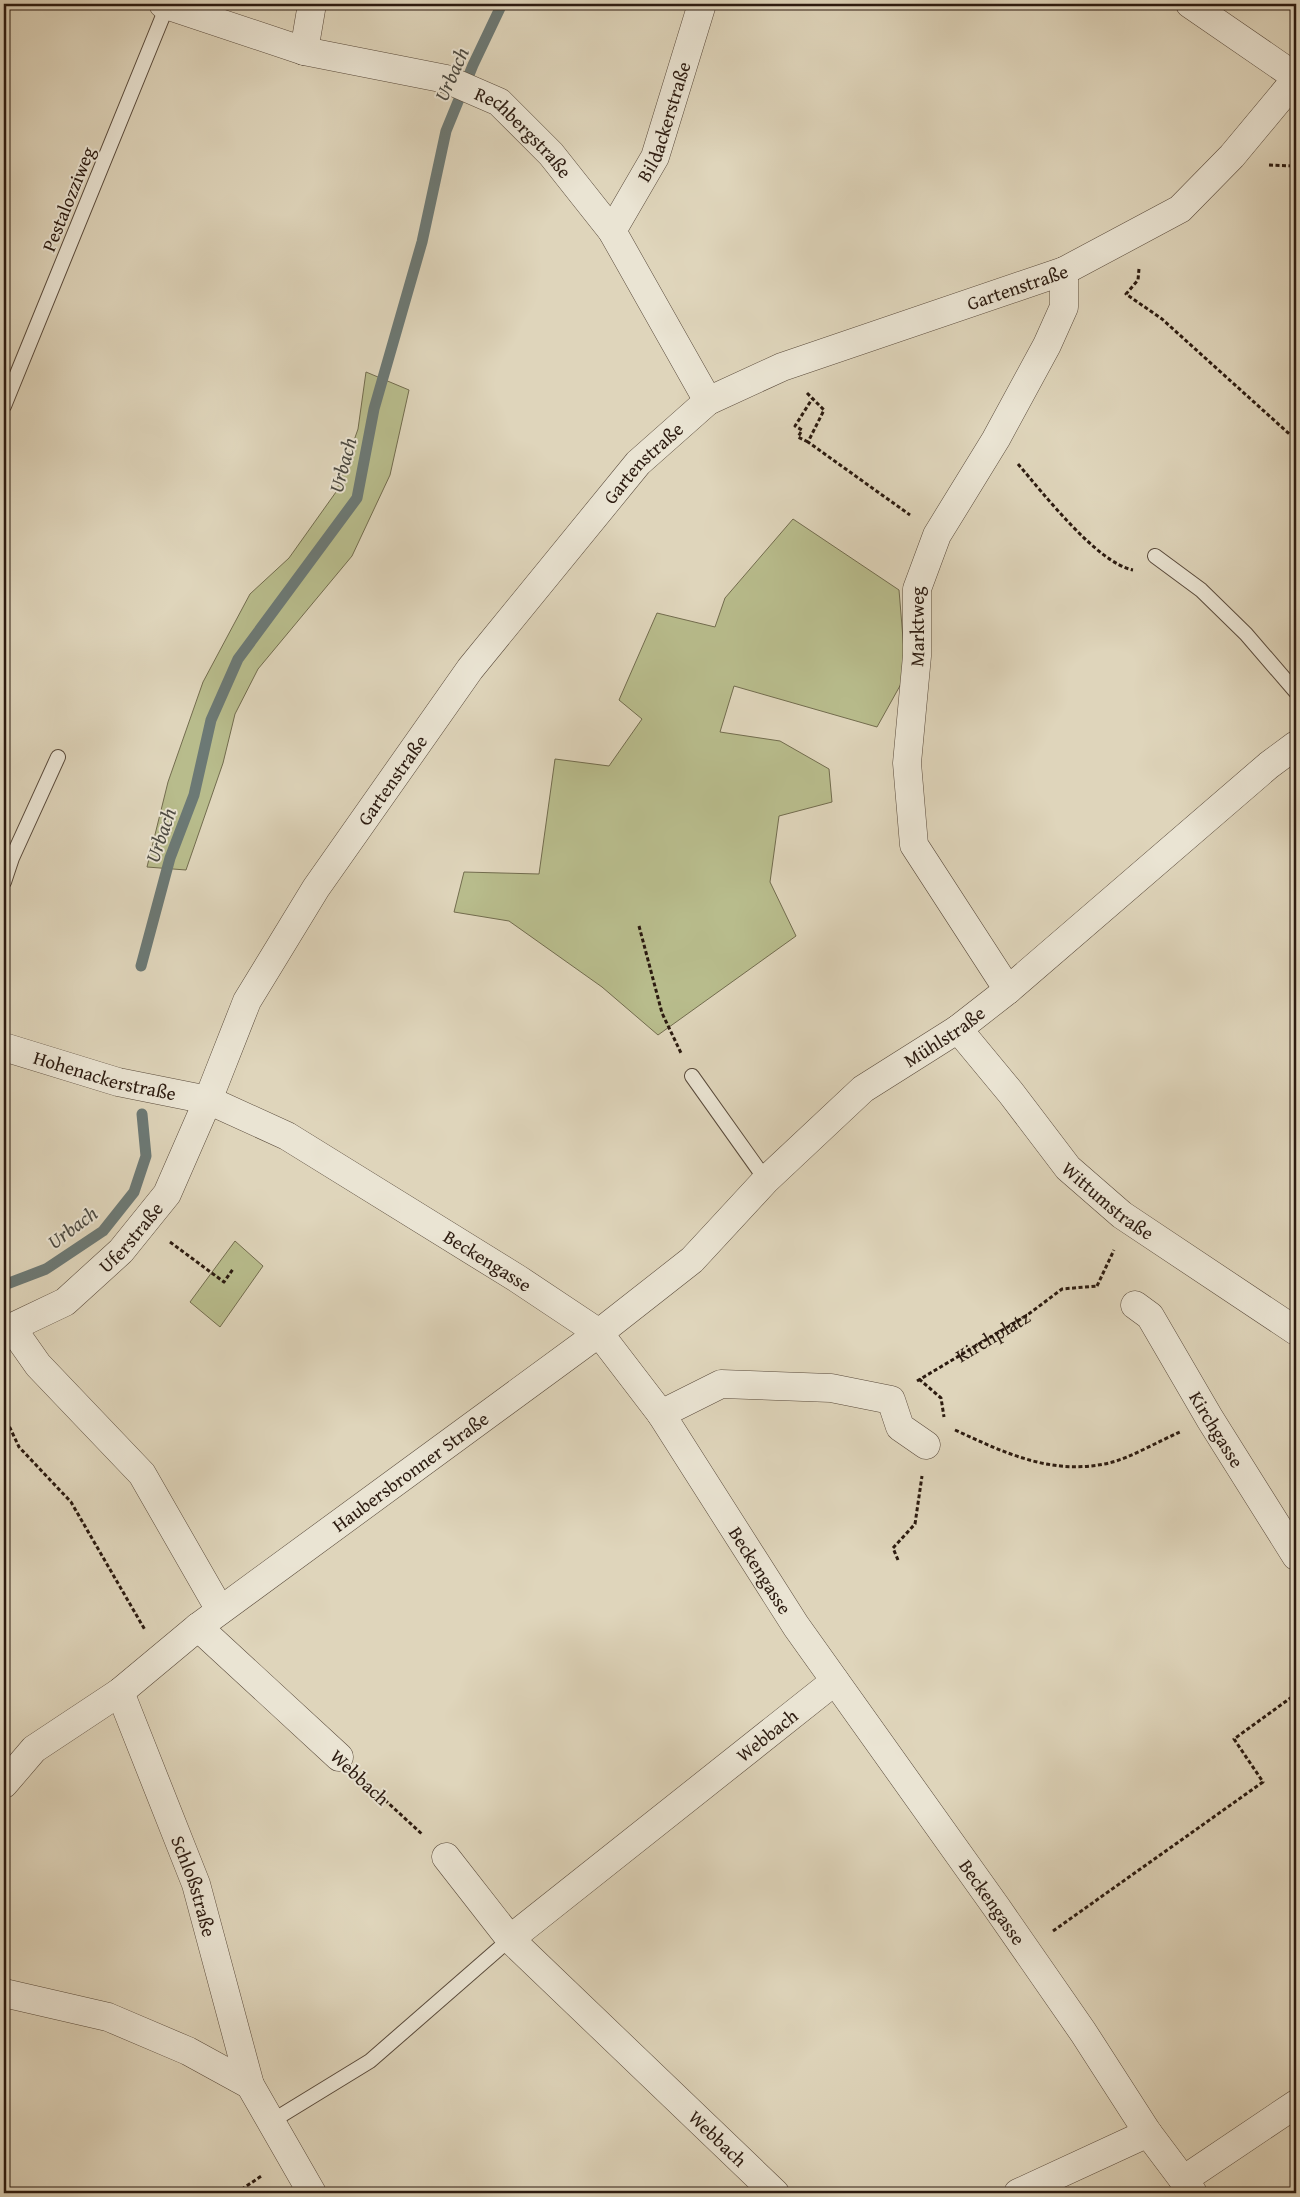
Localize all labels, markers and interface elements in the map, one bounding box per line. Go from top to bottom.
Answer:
water label: Urbach [426,42,476,106]
street label: Bildackerstraße [630,58,698,187]
street label: Rechbergstraße [470,79,579,184]
street label: Pestalozziweg [34,142,102,256]
street label: Gartenstraße [963,257,1072,317]
street label: Gartenstraße [596,415,689,510]
water label: Urbach [321,434,363,496]
street label: Marktweg [902,586,931,668]
street label: Gartenstraße [350,729,434,831]
water label: Urbach [137,804,183,866]
street label: Mühlstraße [898,999,991,1074]
street label: Hohenackerstraße [30,1043,179,1107]
street label: Wittumstraße [1056,1155,1160,1247]
street label: Uferstraße [92,1196,170,1279]
water label: Urbach [41,1199,103,1255]
street label: Beckengasse [438,1222,538,1298]
street label: Kirchplatz [950,1303,1035,1369]
street label: Kirchgasse [1183,1386,1251,1473]
street label: Haubersbronner Straße [326,1404,494,1538]
street label: Beckengasse [722,1521,799,1620]
street label: Webbach [730,1702,804,1768]
street label: Webbach [324,1742,396,1812]
street label: Schloßstraße [164,1831,224,1940]
street label: Beckengasse [952,1853,1033,1951]
street label: Webbach [682,2103,754,2173]

